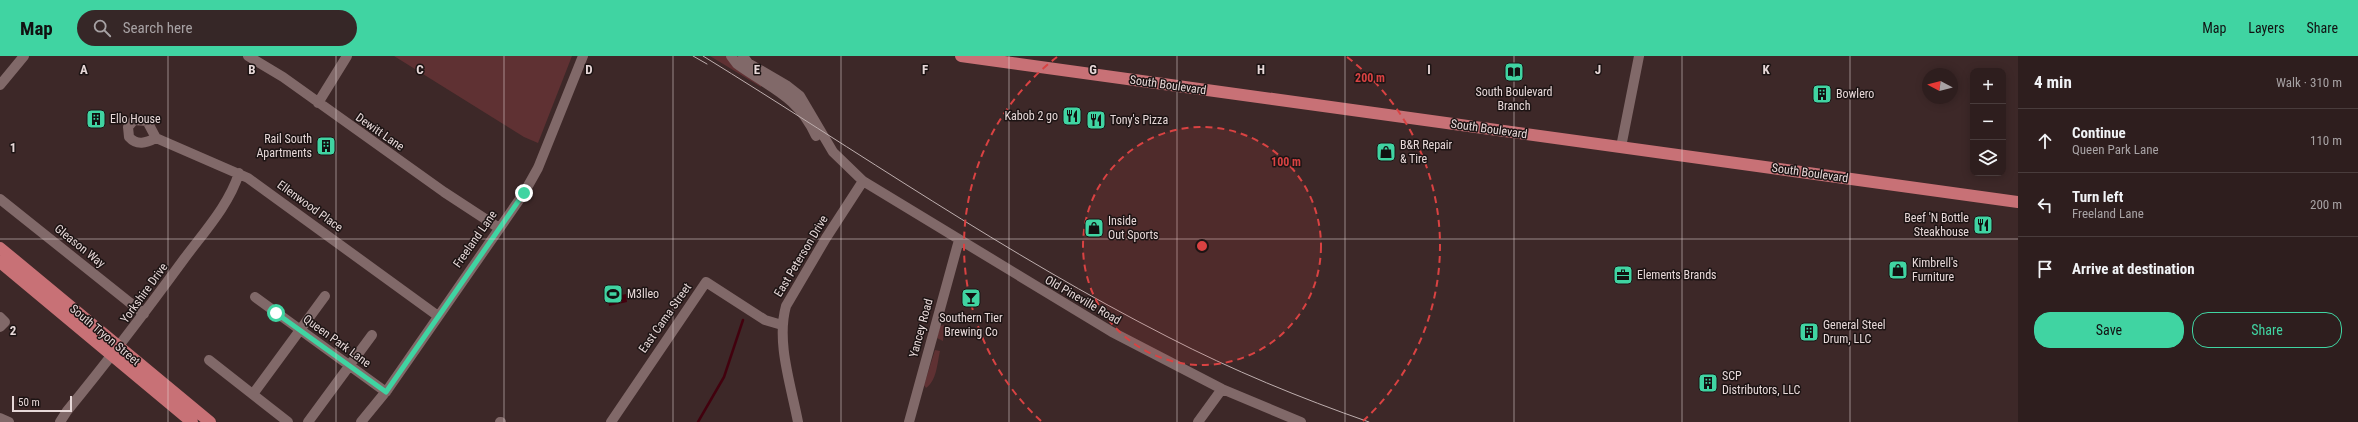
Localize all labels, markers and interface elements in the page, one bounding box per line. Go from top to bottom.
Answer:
search box [77,10,357,46]
text: Map [20,17,53,40]
icon: search [91,17,113,39]
text: Search here [123,19,193,37]
text: Map [2202,20,2226,36]
text: Layers [2248,20,2285,36]
text: Share [2307,20,2338,36]
library icon: South Boulevard Branch [1503,61,1525,83]
text: A [80,62,88,77]
text: B [248,62,256,77]
text: C [416,62,424,77]
text: D [585,62,593,77]
text: E [754,62,761,77]
text: F [922,62,928,77]
text: G [1089,62,1097,77]
text: H [1257,62,1265,77]
text: I [1427,62,1431,77]
text: J [1595,62,1601,77]
text: K [1762,62,1770,77]
north arrow [1922,68,1958,104]
map controls [1970,68,2006,176]
button: + [1970,68,2006,104]
text: 200 m [1355,71,1385,85]
text: 4 min [2034,72,2072,92]
street label: South Boulevard [1129,73,1207,97]
text: Walk · 310 m [2276,75,2342,90]
building icon: Bowlero [1811,83,1833,105]
place label: South Boulevard Branch [1475,85,1553,113]
place label: Bowlero [1836,87,1874,101]
button: − [1970,104,2006,140]
restaurant icon: Kabob 2 go [1061,105,1083,127]
building icon: Ello House [85,108,107,130]
place label: Kabob 2 go [1004,109,1058,123]
restaurant icon: Tony's Pizza [1085,109,1107,131]
street label: Dewitt Lane [353,110,407,154]
place label: Ello House [110,112,161,126]
place label: Tony's Pizza [1110,113,1168,127]
street label: South Boulevard [1450,117,1528,141]
text: Continue [2072,124,2126,142]
icon: ahead [2034,130,2056,152]
place label: Rail South Apartments [256,132,312,160]
text: 110 m [2310,133,2342,148]
building icon: Rail South Apartments [315,135,337,157]
place label: B&R Repair & Tire [1400,138,1453,166]
text: 1 [10,140,16,155]
button: layers [1970,140,2006,176]
shop icon: B&R Repair & Tire [1375,141,1397,163]
text: Queen Park Lane [2072,142,2159,157]
text: 100 m [1271,155,1301,169]
street label: South Boulevard [1771,161,1849,185]
street label: Ellenwood Place [274,177,346,235]
route end [515,184,533,202]
text: Turn left [2072,188,2123,206]
icon: left [2034,194,2056,216]
text: 200 m [2310,197,2342,212]
text: Freeland Lane [2072,206,2144,221]
street label: Freeland Lane [450,208,500,270]
place label: Beef 'N Bottle Steakhouse [1904,211,1969,239]
street label: East Peterson Drive [771,212,831,299]
place label: Inside Out Sports [1108,214,1158,242]
restaurant icon: Beef 'N Bottle Steakhouse [1972,214,1994,236]
shop icon: Inside Out Sports [1083,217,1105,239]
street label: Gleason Way [52,221,108,271]
centre of rings [1195,239,1209,253]
place label: Kimbrell's Furniture [1912,256,1958,284]
icon: arrive [2034,258,2056,280]
shop icon: Kimbrell's Furniture [1887,259,1909,281]
street label: Yorkshire Drive [117,260,171,326]
text: Arrive at destination [2072,260,2195,278]
office icon: Elements Brands [1612,264,1634,286]
place label: Elements Brands [1637,268,1717,282]
street label: Old Pineville Road [1043,273,1123,327]
street label: East Cama Street [636,280,694,355]
sports icon: M3lleo [602,283,624,305]
place label: M3lleo [627,287,659,301]
bar icon: Southern Tier Brewing Co [960,287,982,309]
street label: Yancey Road [906,297,936,359]
street label: South Tryon Street [67,302,143,369]
route start [267,304,285,322]
place label: Southern Tier Brewing Co [939,311,1003,339]
street label: Queen Park Lane [301,312,374,370]
button: Save [2034,312,2184,348]
button: Share [2192,312,2342,348]
place label: General Steel Drum, LLC [1823,318,1886,346]
building icon: General Steel Drum, LLC [1798,321,1820,343]
text: 2 [10,323,17,338]
place label: SCP Distributors, LLC [1722,369,1800,397]
building icon: SCP Distributors, LLC [1697,372,1719,394]
scale bar [12,394,72,413]
text: 50 m [18,396,40,409]

